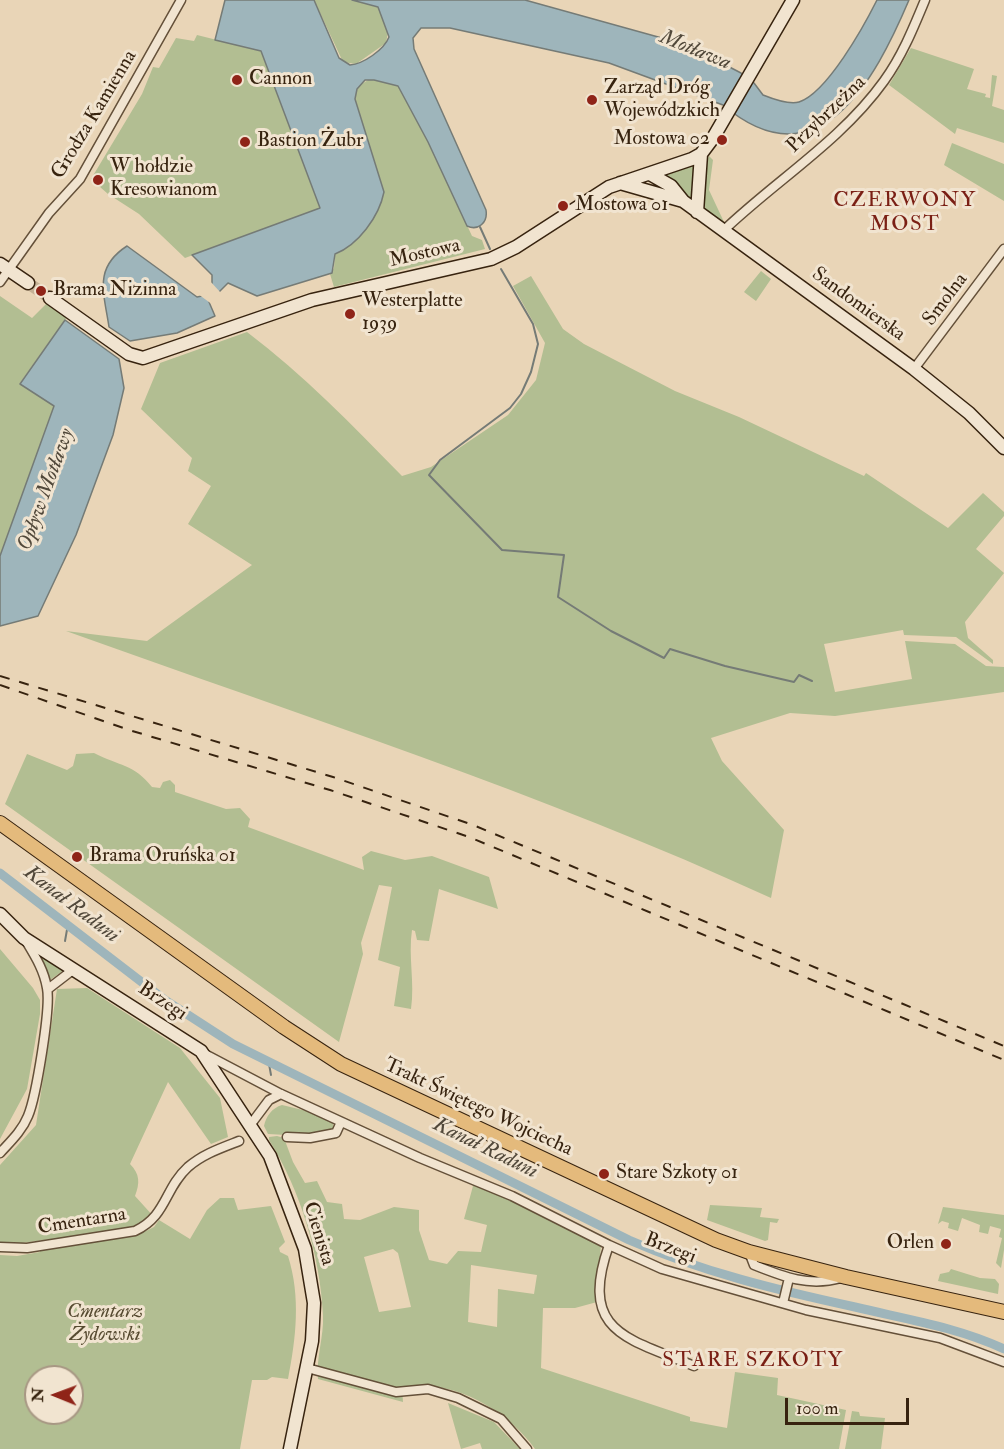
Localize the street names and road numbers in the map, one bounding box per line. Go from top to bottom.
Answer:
street label: Grodza Kamienna [47,46,143,184]
street label: Przybrzeżna [782,71,872,159]
street label: Mostowa [387,234,463,274]
street label: Sandomierska [806,263,910,347]
street label: Smolna [918,269,974,331]
street label: Brzegi [133,977,191,1027]
street label: Trakt Świętego Wojciecha [380,1054,576,1162]
street label: Cienista [297,1199,339,1269]
street label: Cmentarna [36,1203,128,1241]
street label: Brzegi [641,1228,699,1270]

